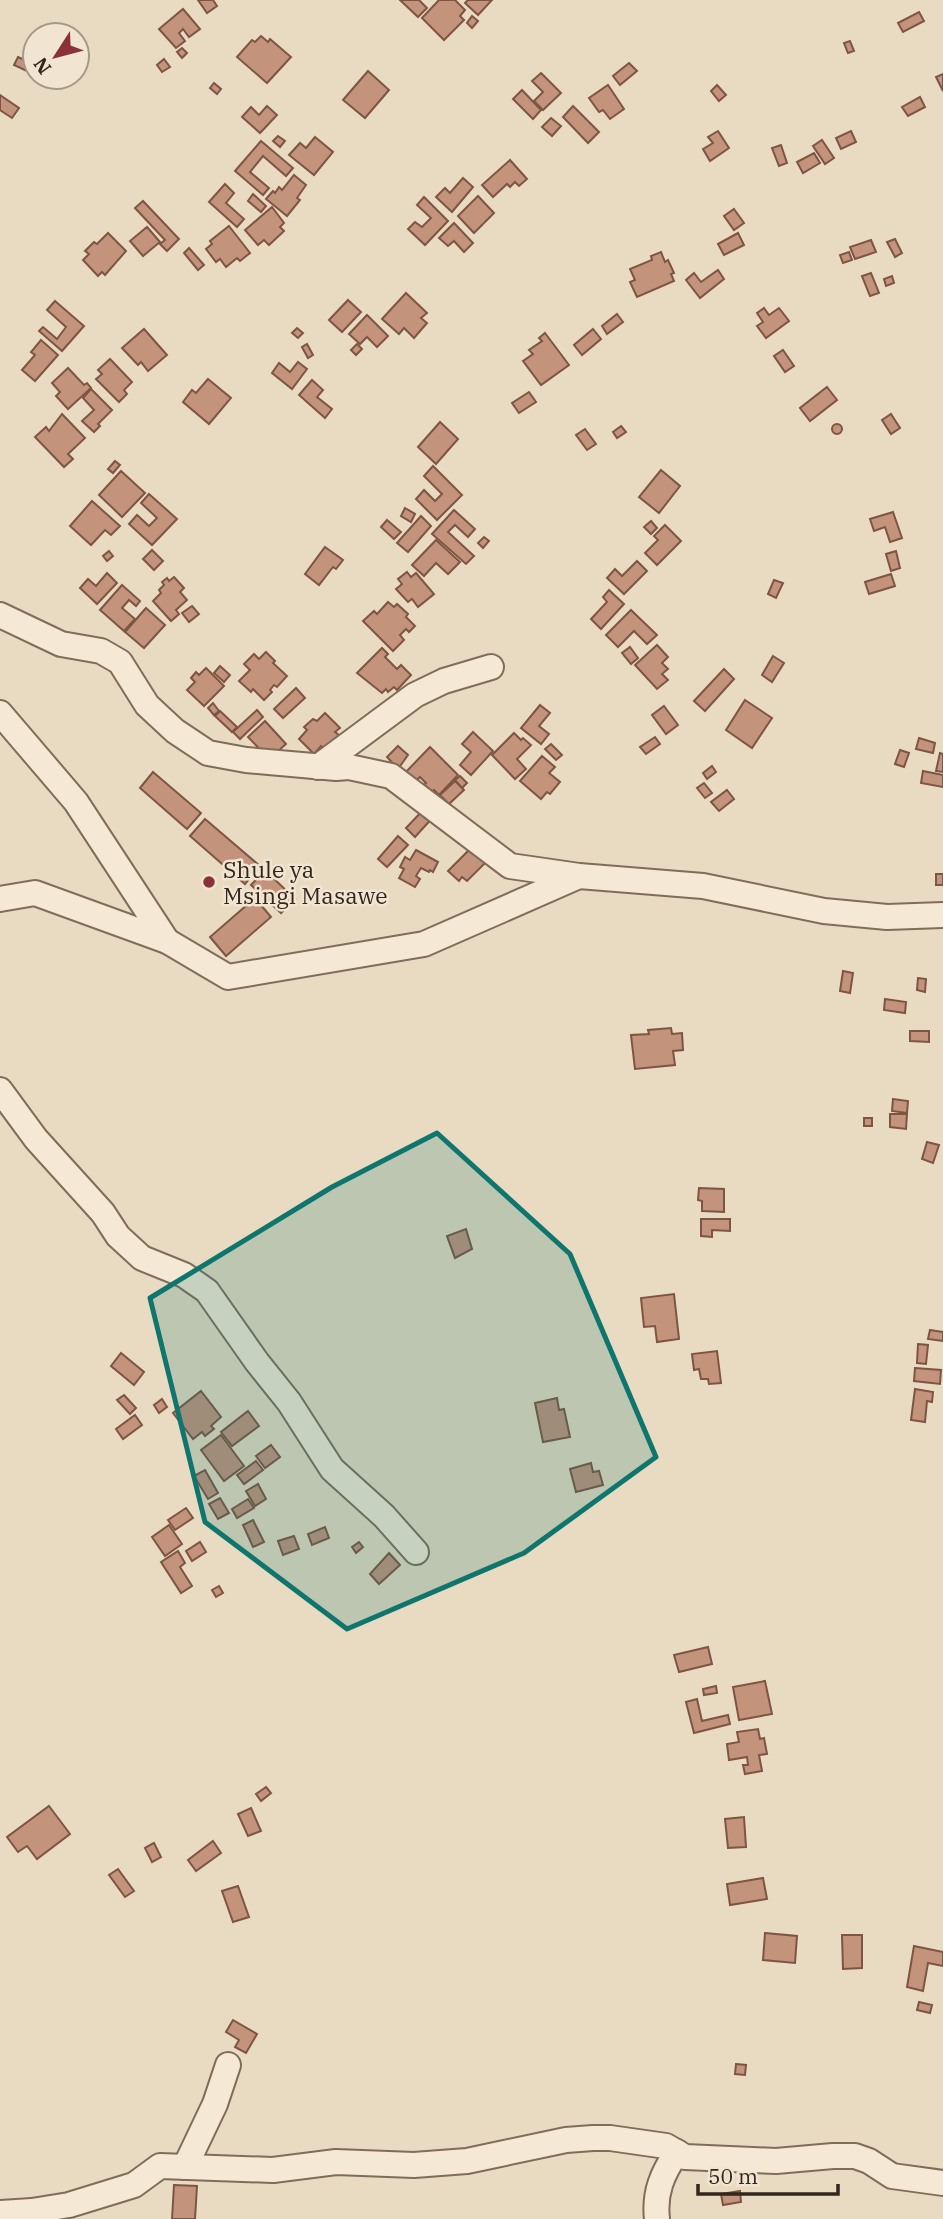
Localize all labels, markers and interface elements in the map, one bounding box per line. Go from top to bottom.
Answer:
north arrow [21,21,91,91]
text: N [28,53,56,79]
place label: Shule ya Msingi Masawe [223,854,388,910]
marker: Shule ya Msingi Masawe [201,874,217,890]
scale bar [698,2152,838,2196]
text: 50 m [708,2162,758,2190]

